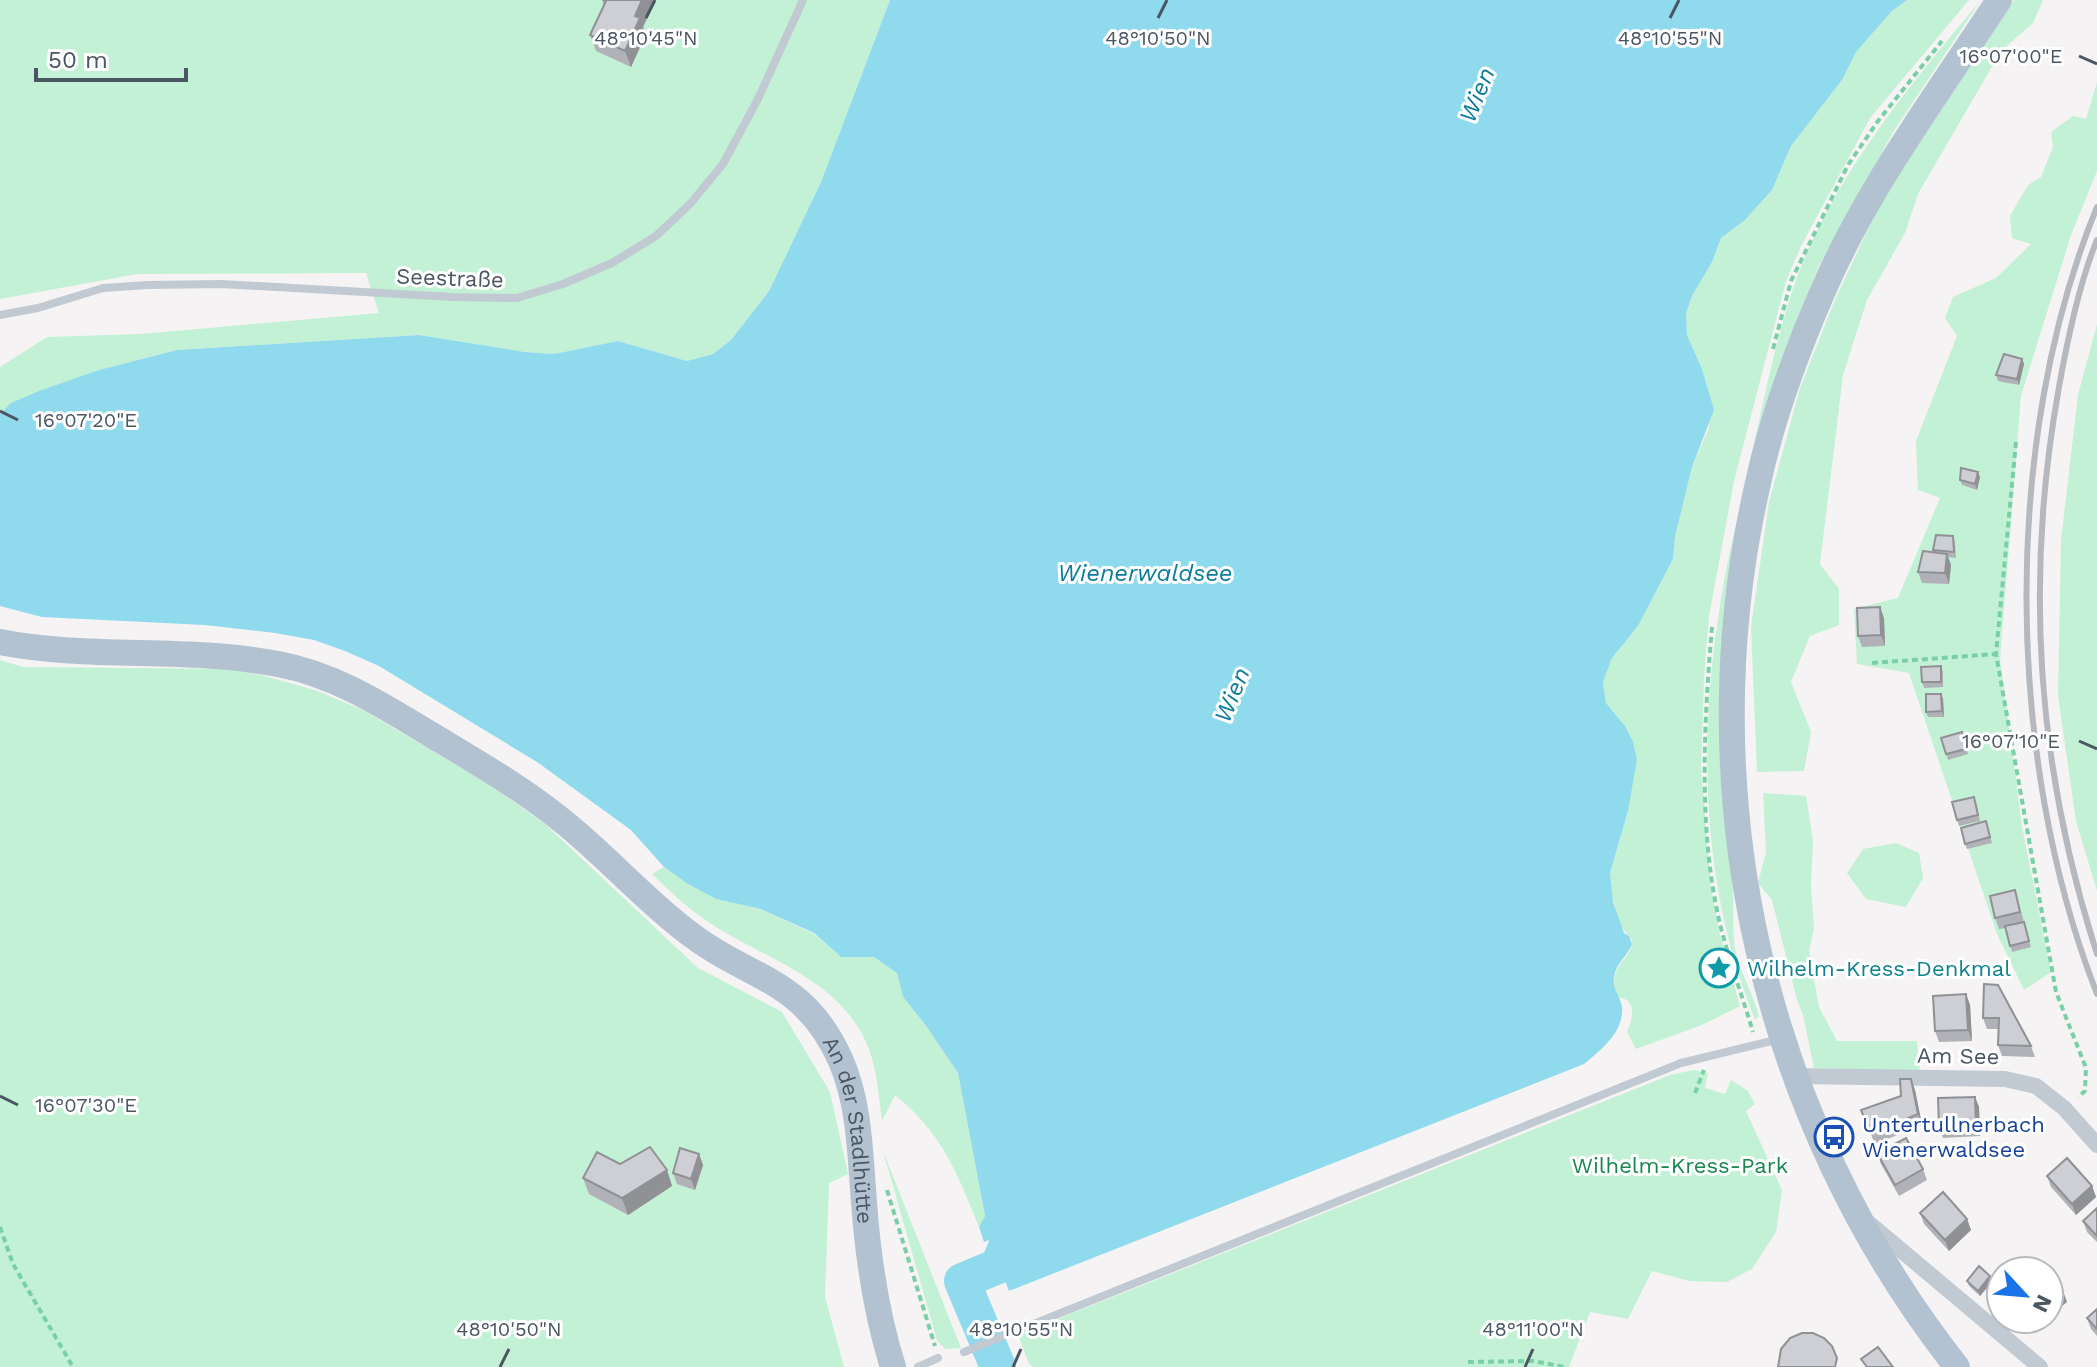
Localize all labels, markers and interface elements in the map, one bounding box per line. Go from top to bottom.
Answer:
text: 48°10'45"N [594,26,698,50]
text: 48°10'50"N [1105,26,1211,50]
text: 48°10'55"N [1618,26,1722,50]
scale bar [36,32,186,82]
text: 16°07'00"E [1960,44,2062,68]
text: 50 m [48,46,108,74]
water label: Wien [1453,63,1501,127]
street label: Seestraße [396,264,504,292]
text: 16°07'20"E [35,408,137,432]
water label: Wienerwaldsee [1057,559,1233,587]
water label: Wien [1208,663,1256,727]
text: 16°07'10"E [1962,729,2060,753]
place icon: Wilhelm-Kress-Denkmal [1698,947,1740,989]
place label: Wilhelm-Kress-Denkmal [1747,956,2011,981]
street label: An der Stadlhütte [818,1032,878,1225]
street label: Am See [1917,1043,1999,1069]
text: 16°07'30"E [35,1093,137,1117]
place label: Untertullnerbach Wienerwaldsee [1862,1112,2045,1162]
bus stop icon: Untertullnerbach Wienerwaldsee [1813,1116,1855,1158]
park label: Wilhelm-Kress-Park [1572,1153,1788,1178]
north arrow [1985,1255,2065,1335]
text: N [2028,1291,2057,1316]
text: 48°10'50"N [456,1317,562,1341]
text: 48°10'55"N [969,1317,1073,1341]
text: 48°11'00"N [1482,1317,1584,1341]

